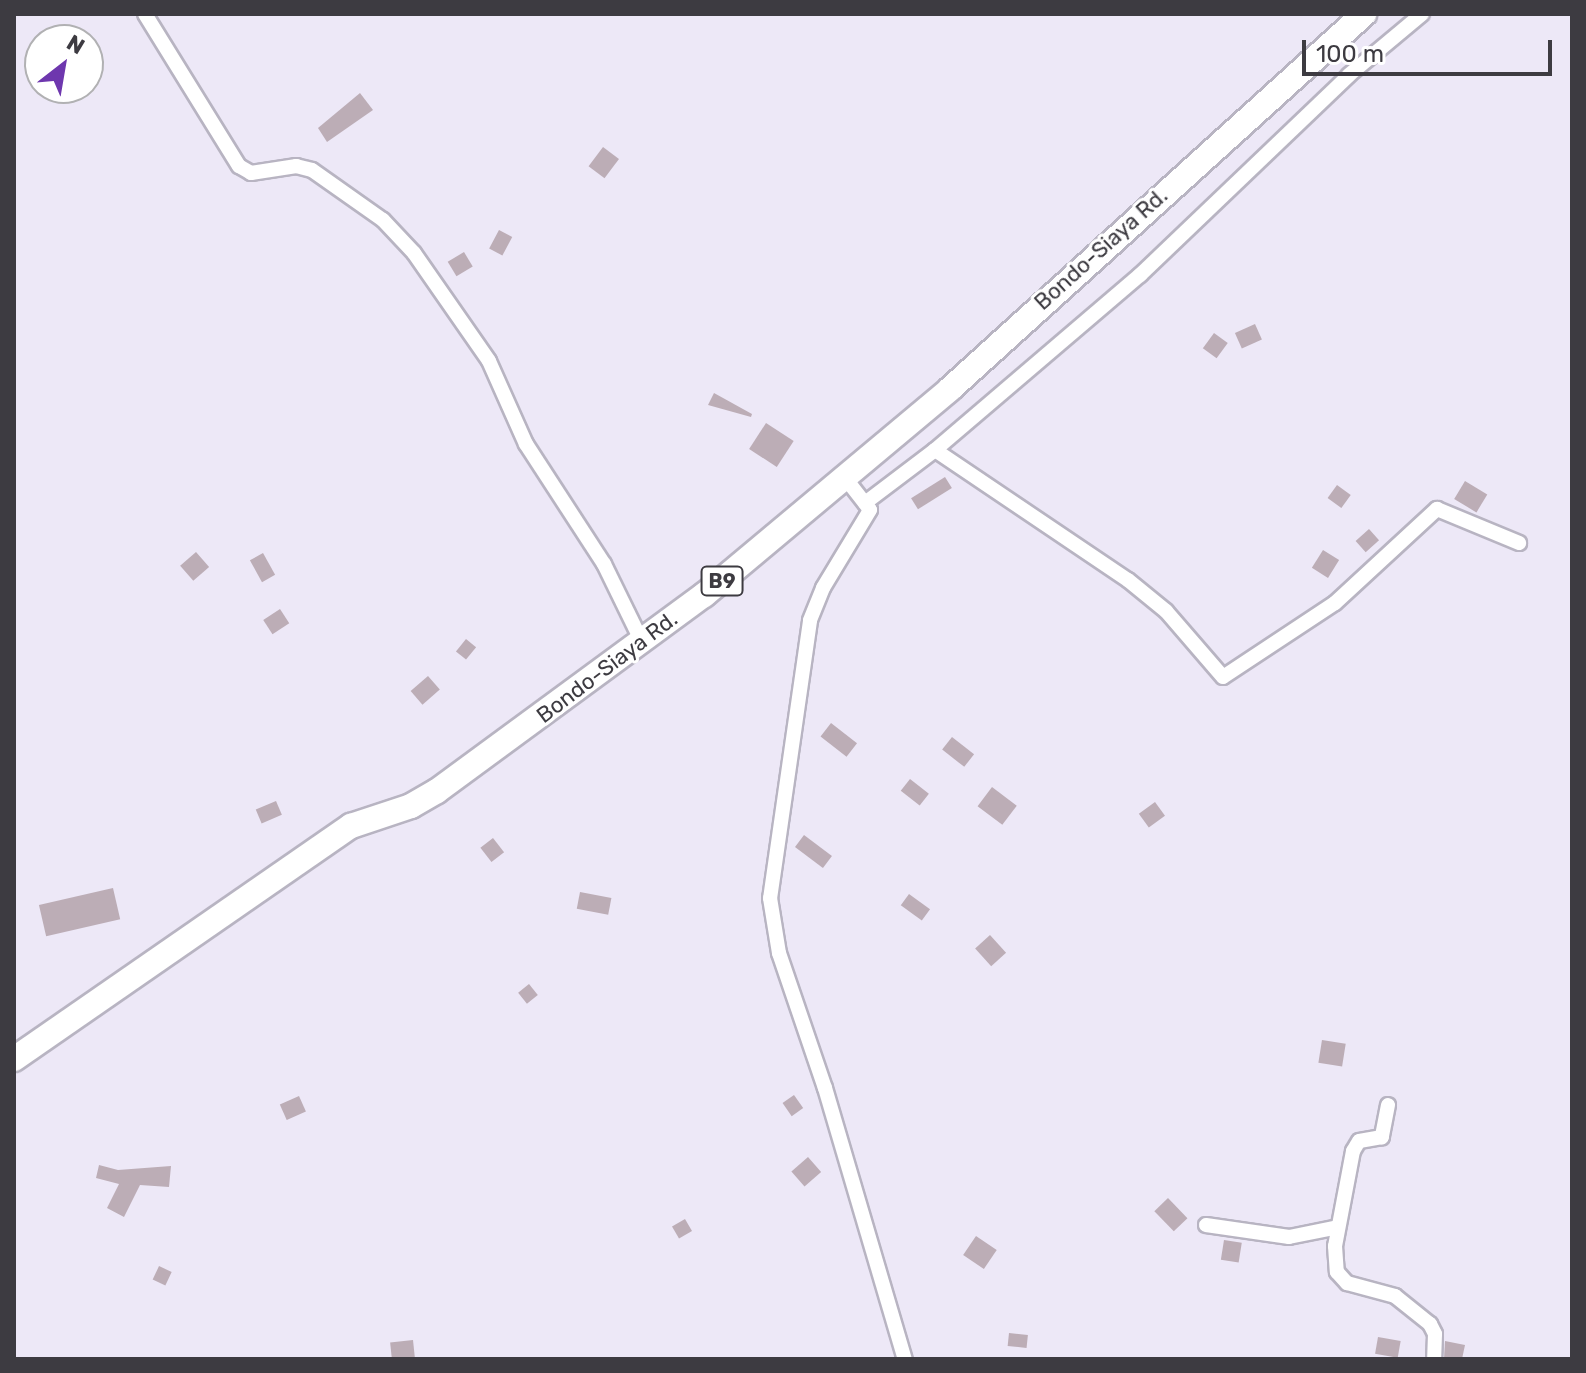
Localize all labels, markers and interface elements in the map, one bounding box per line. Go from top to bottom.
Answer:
north arrow [24,24,104,104]
scale bar [1306,24,1556,74]
text: N [62,29,89,60]
text: 100 m [1316,40,1384,68]
street label: Bondo-Siaya Rd. [1029,182,1173,316]
road number: B9 [700,565,744,597]
street label: Bondo-Siaya Rd. [531,605,683,729]

